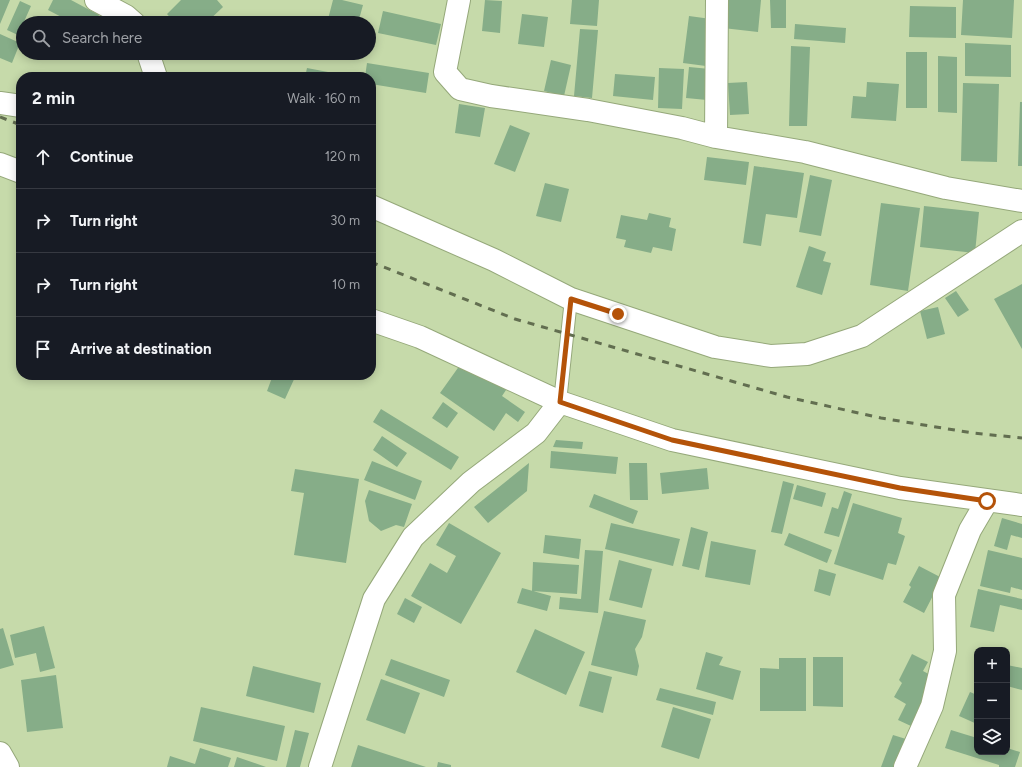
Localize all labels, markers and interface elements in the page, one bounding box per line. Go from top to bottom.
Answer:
search box [16,16,376,60]
icon: search [30,27,52,49]
text: Search here [62,29,142,47]
text: 2 min [32,88,75,108]
text: Walk · 160 m [287,91,360,106]
icon: ahead [32,146,54,168]
text: Continue [70,148,133,166]
text: 120 m [325,149,360,164]
icon: right [32,210,54,232]
text: Turn right [70,212,138,230]
text: 30 m [330,213,360,228]
icon: right [32,274,54,296]
text: Turn right [70,276,138,294]
text: 10 m [332,277,360,292]
route end [609,305,627,323]
icon: arrive [32,338,54,360]
text: Arrive at destination [70,340,211,358]
route start [978,492,996,510]
map controls [974,647,1010,755]
button: + [974,647,1010,683]
button: − [974,683,1010,719]
button: layers [974,719,1010,755]

